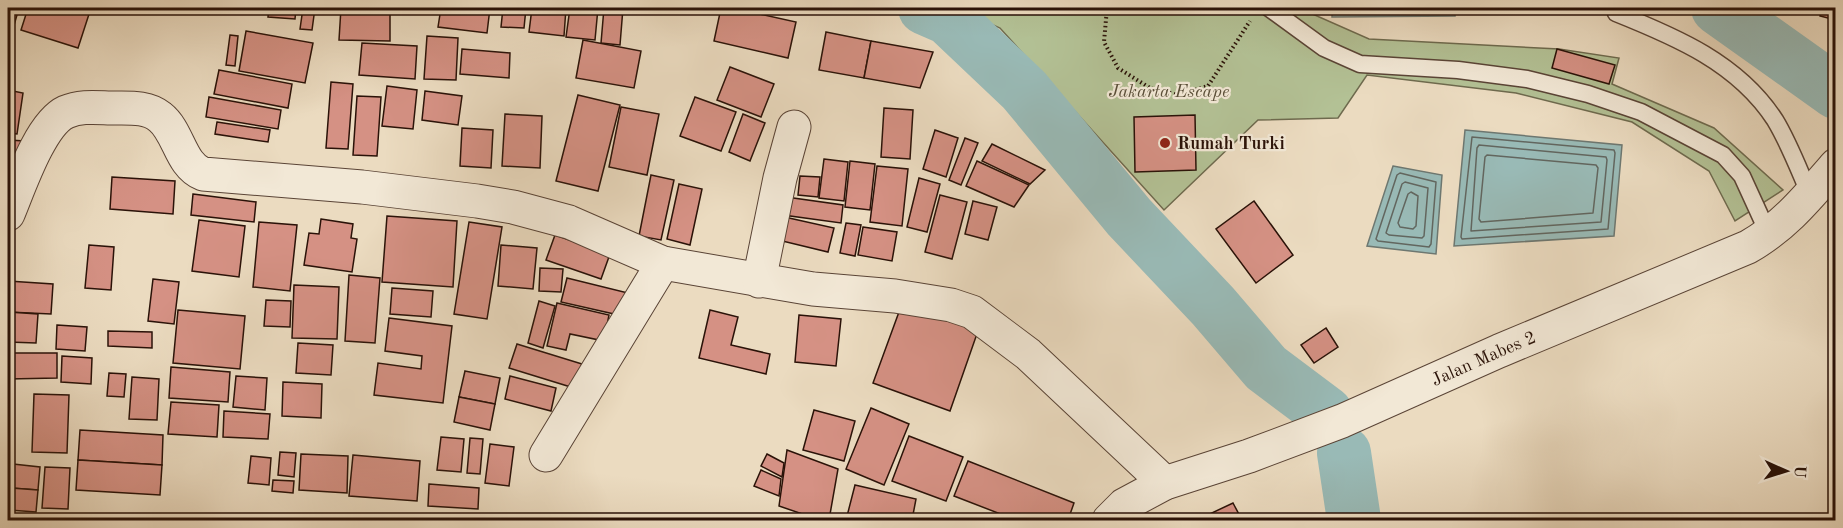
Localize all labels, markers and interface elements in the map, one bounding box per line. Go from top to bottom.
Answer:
park label: Jakarta Escape [1109,83,1229,101]
place label: Rumah Turki [1177,135,1285,153]
marker: Rumah Turki [1158,136,1172,150]
street label: Jalan Mabes 2 [1429,329,1539,390]
north arrow [1756,441,1816,501]
text: U [1791,465,1807,479]

